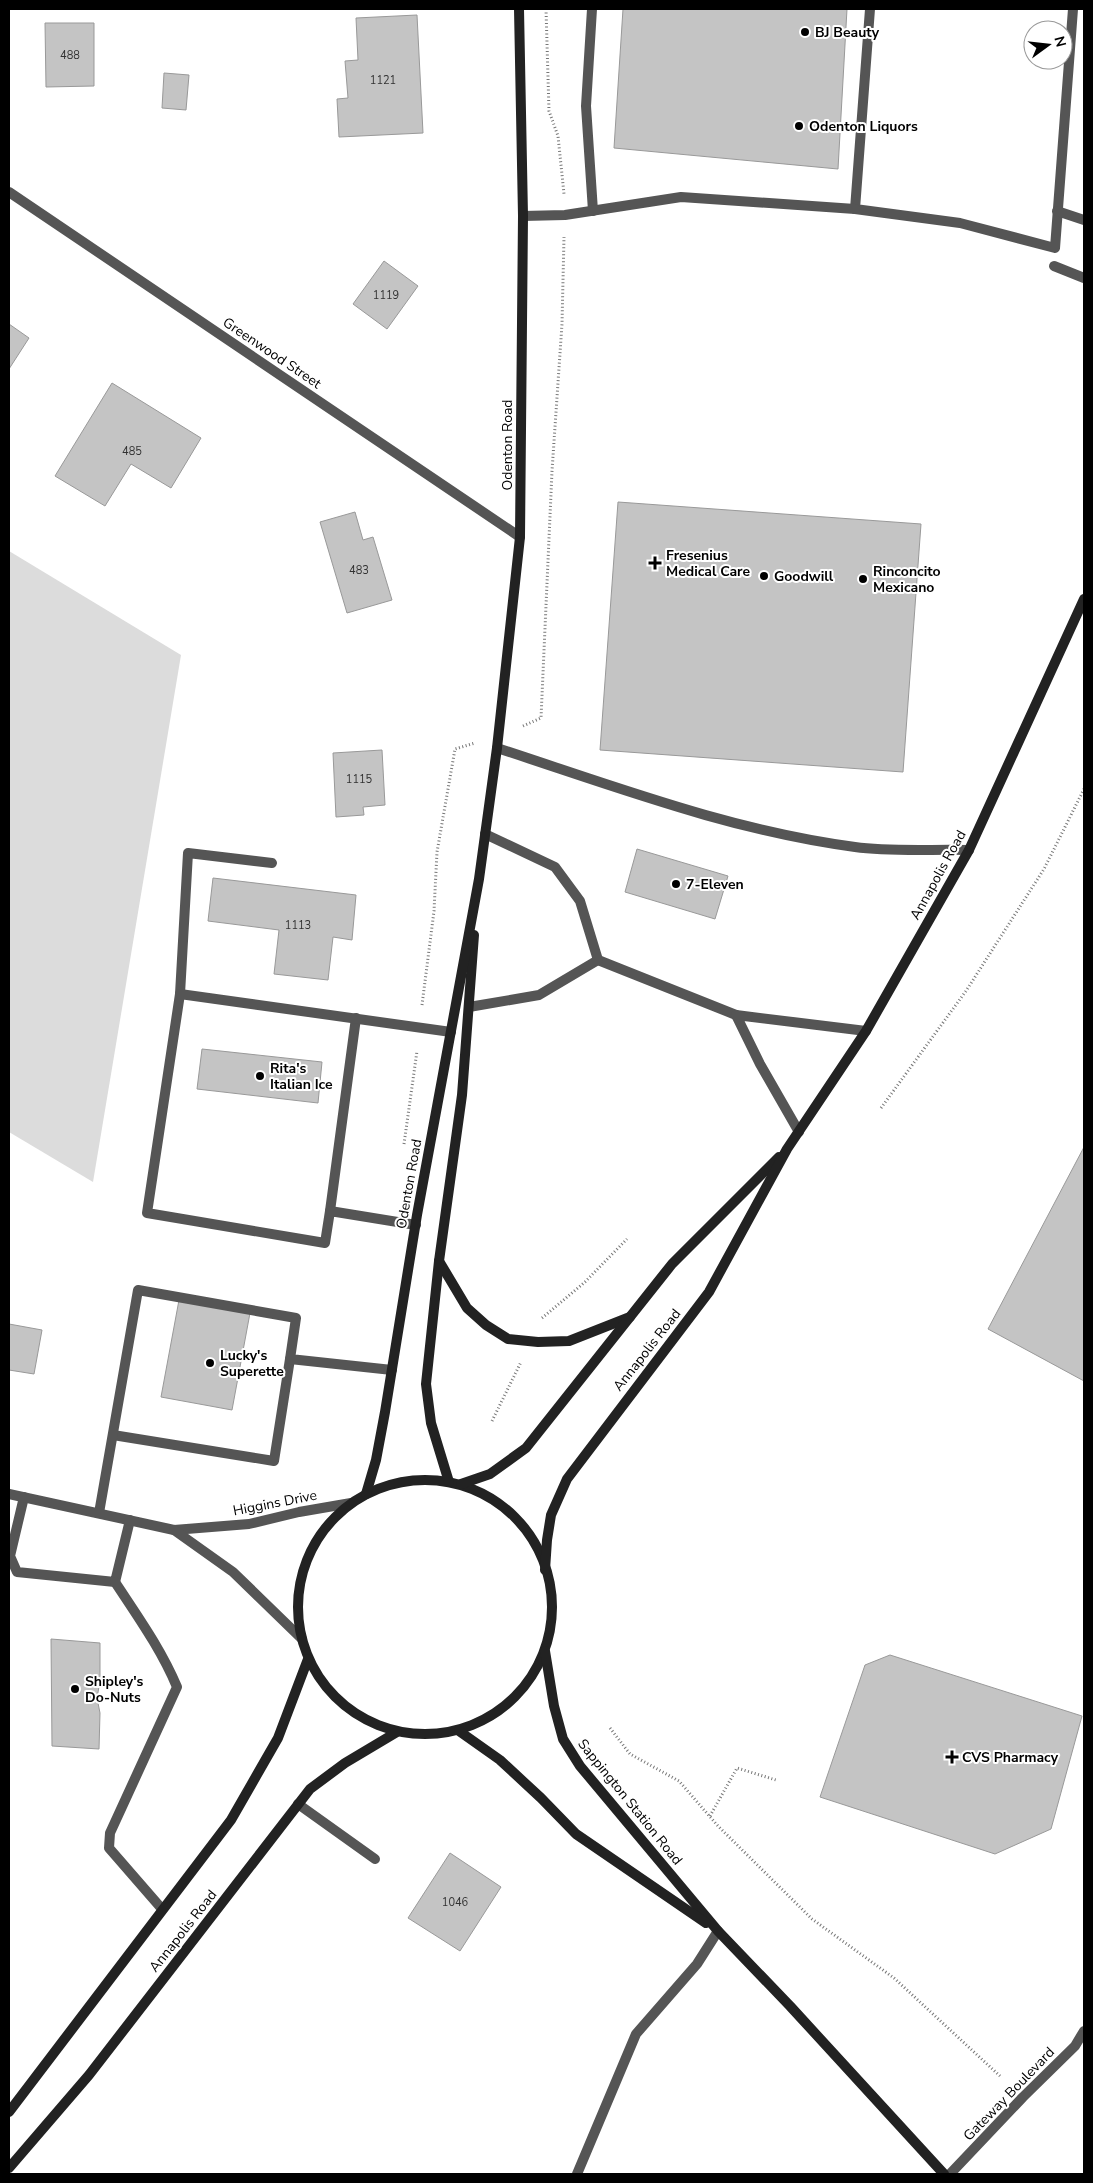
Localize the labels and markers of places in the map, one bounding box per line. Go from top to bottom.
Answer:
place label: BJ Beauty [815,23,880,42]
marker: BJ Beauty [799,26,811,38]
place label: Odenton Liquors [809,117,918,136]
marker: Odenton Liquors [793,120,805,132]
place label: Fresenius Medical Care [666,546,750,581]
marker: Fresenius Medical Care [648,556,662,570]
place label: Rinconcito Mexicano [873,562,941,597]
place label: Goodwill [774,567,834,586]
marker: Goodwill [758,570,770,582]
marker: Rinconcito Mexicano [857,573,869,585]
place label: 7-Eleven [686,875,744,894]
marker: 7-Eleven [670,878,682,890]
place label: Rita's Italian Ice [270,1059,333,1094]
marker: Rita's Italian Ice [254,1070,266,1082]
place label: Lucky's Superette [220,1346,284,1381]
marker: Lucky's Superette [204,1357,216,1369]
place label: Shipley's Do-Nuts [85,1672,144,1707]
marker: Shipley's Do-Nuts [69,1683,81,1695]
place label: CVS Pharmacy [962,1748,1059,1767]
marker: CVS Pharmacy [946,1751,958,1763]

